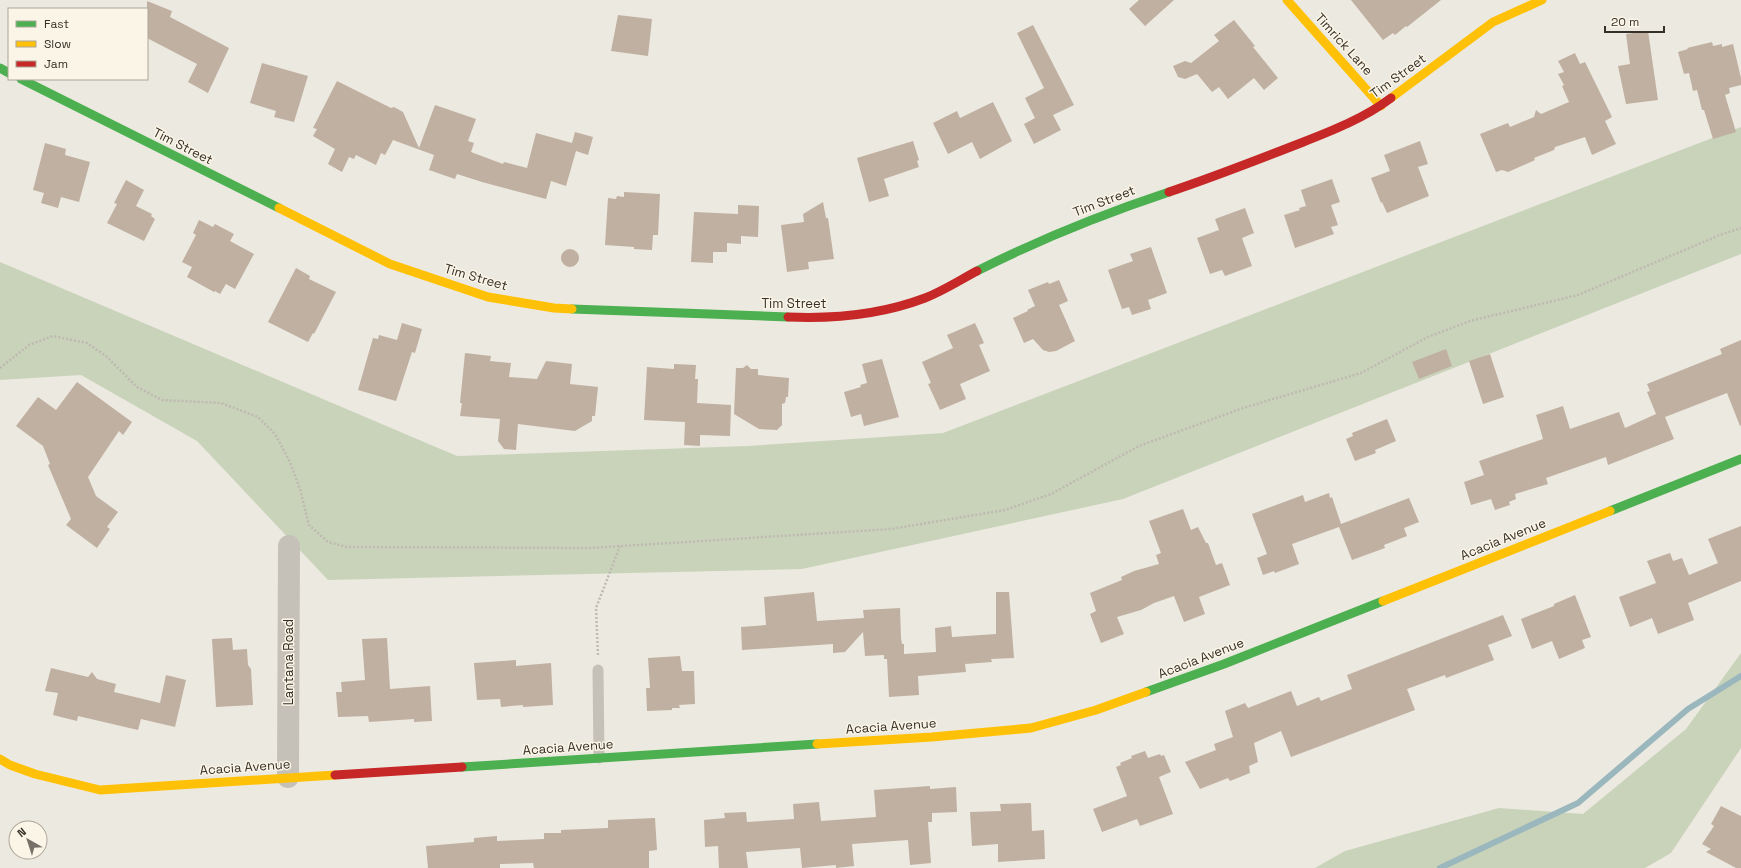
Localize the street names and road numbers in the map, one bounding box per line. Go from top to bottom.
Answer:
street label: Timrick Lane [1311,9,1377,79]
street label: Tim Street [1367,50,1429,102]
street label: Tim Street [150,124,216,168]
street label: Tim Street [1071,181,1137,221]
street label: Tim Street [442,260,510,294]
street label: Tim Street [762,295,826,312]
street label: Acacia Avenue [1458,514,1548,564]
street label: Lantana Road [280,619,297,705]
street label: Acacia Avenue [1156,634,1246,682]
street label: Acacia Avenue [845,714,937,738]
street label: Acacia Avenue [522,735,614,759]
street label: Acacia Avenue [199,755,291,779]

